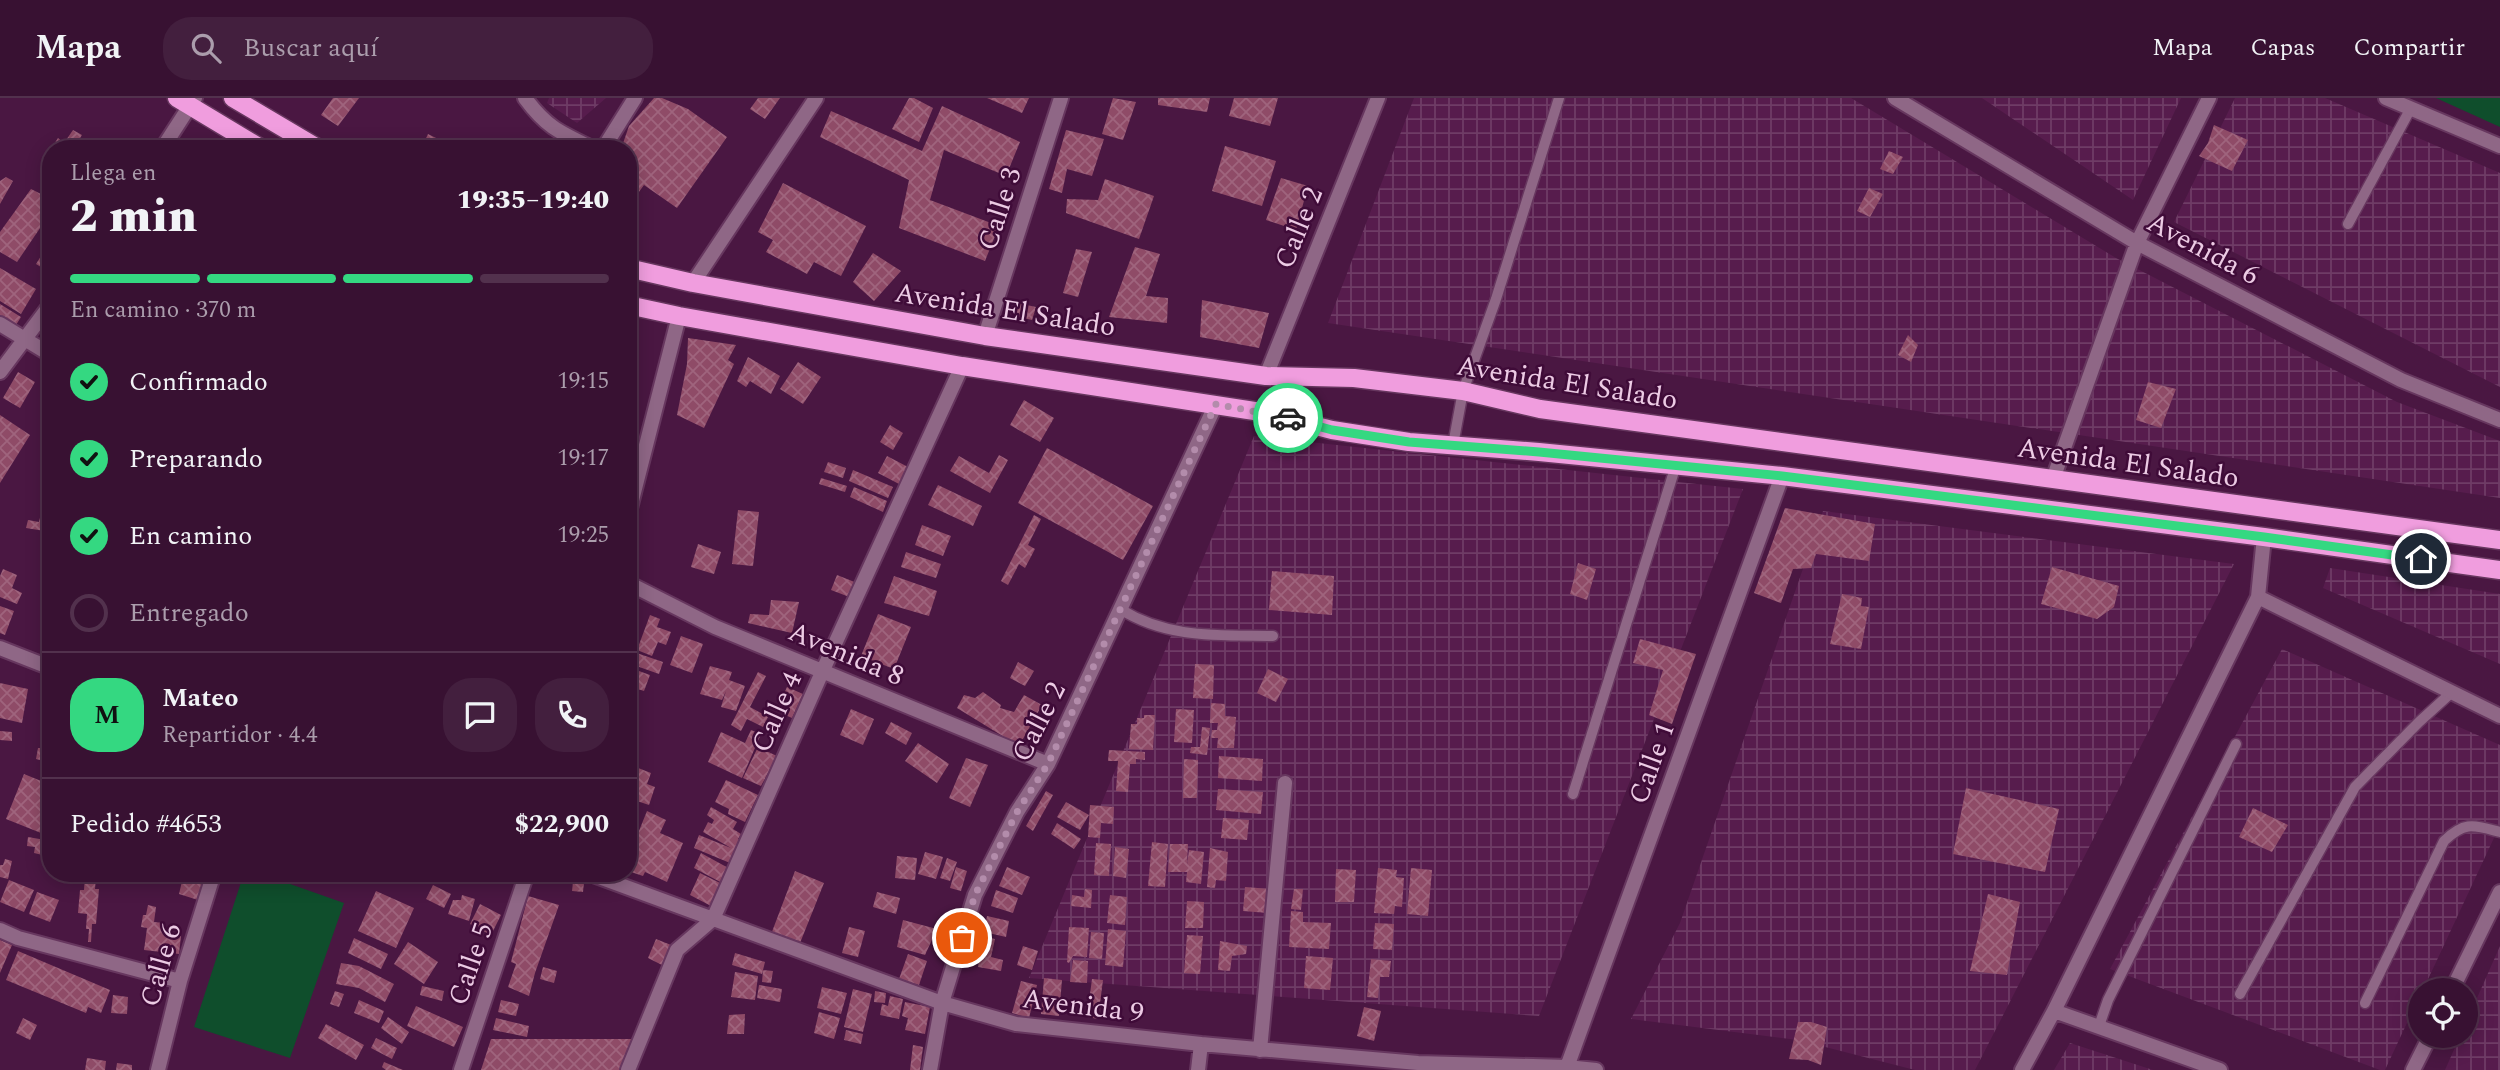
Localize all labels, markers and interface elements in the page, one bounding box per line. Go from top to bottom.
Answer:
search box [163,17,653,80]
text: Mapa [35,23,121,73]
text: Buscar aquí [243,28,378,68]
icon: search [187,29,225,67]
text: Mapa [2152,30,2212,66]
text: Capas [2250,30,2315,66]
text: Compartir [2353,30,2465,66]
text: Llega en [70,156,156,191]
street label: Calle 3 [966,162,1034,256]
text: 19:35–19:40 [457,180,609,220]
street label: Calle 2 [1263,181,1335,275]
text: 2 min [70,182,197,252]
street label: Avenida 6 [2139,201,2267,297]
street label: Avenida El Salado [891,271,1119,349]
text: En camino · 370 m [70,293,256,328]
street label: Avenida El Salado [1453,344,1681,422]
text: Confirmado [129,362,268,402]
icon: check [70,363,108,401]
text: 19:15 [557,364,609,399]
courier [1253,383,1323,453]
icon: car [1269,399,1307,437]
street label: Avenida El Salado [2014,426,2242,500]
text: Preparando [129,439,263,479]
icon: check [70,440,108,478]
text: 19:17 [557,441,609,476]
text: En camino [129,516,252,556]
icon: check [70,517,108,555]
text: 19:25 [557,518,609,553]
pin [2391,529,2451,589]
icon: home [2402,540,2440,578]
text: Entregado [129,593,249,633]
street label: Avenida 8 [781,610,911,698]
street label: Calle 4 [740,664,814,760]
street label: Calle 2 [1001,674,1077,770]
text: Mateo [162,678,239,718]
button: chat [443,678,517,752]
button: phone [535,678,609,752]
text: M [94,695,120,735]
street label: Calle 1 [1617,716,1687,810]
text: Repartidor · 4.4 [162,718,318,753]
text: Pedido #4653 [70,804,221,844]
text: $22,900 [515,804,609,844]
pin [932,908,992,968]
street label: Calle 5 [437,917,505,1011]
street label: Calle 6 [129,918,193,1012]
icon: bag [943,919,981,957]
street label: Avenida 9 [1020,977,1146,1035]
map controls [2408,978,2478,1048]
button: locate [2408,978,2478,1048]

